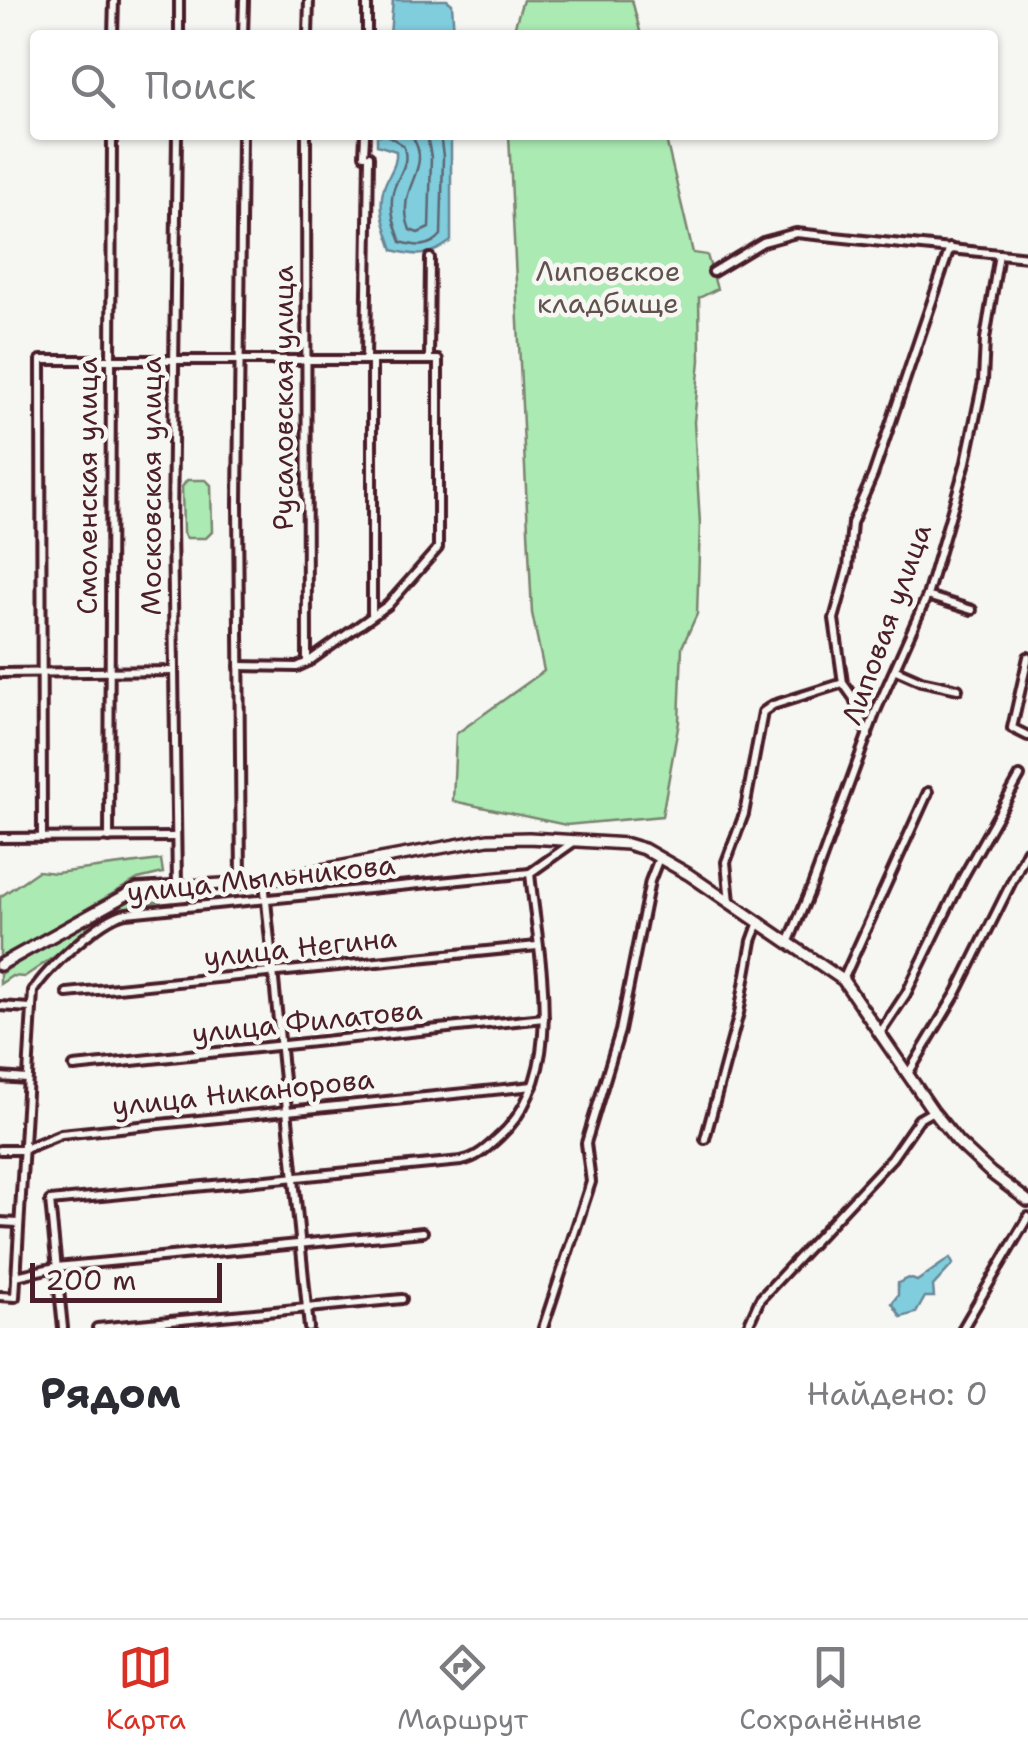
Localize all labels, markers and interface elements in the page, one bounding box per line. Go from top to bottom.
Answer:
search box [30,30,998,140]
icon: search [65,58,120,113]
text: Поиск [145,60,256,111]
park label: Липовское кладбище [535,252,681,322]
street label: Русаловская улица [264,265,302,531]
street label: Смоленская улица [68,357,106,615]
street label: Московская улица [132,357,170,615]
street label: Липовая улица [832,518,940,730]
street label: улица Мыльникова [125,845,397,911]
street label: улица Негина [202,918,398,976]
street label: улица Филатова [190,990,424,1052]
street label: улица Никанорова [110,1059,376,1125]
scale bar [30,1258,222,1302]
text: 200 m [45,1261,136,1299]
text: Рядом [40,1365,181,1421]
text: Найдено: 0 [807,1372,988,1415]
tab: Карта [106,1640,186,1738]
tab: Маршрут [397,1640,528,1738]
tab: Сохранённые [739,1640,922,1738]

